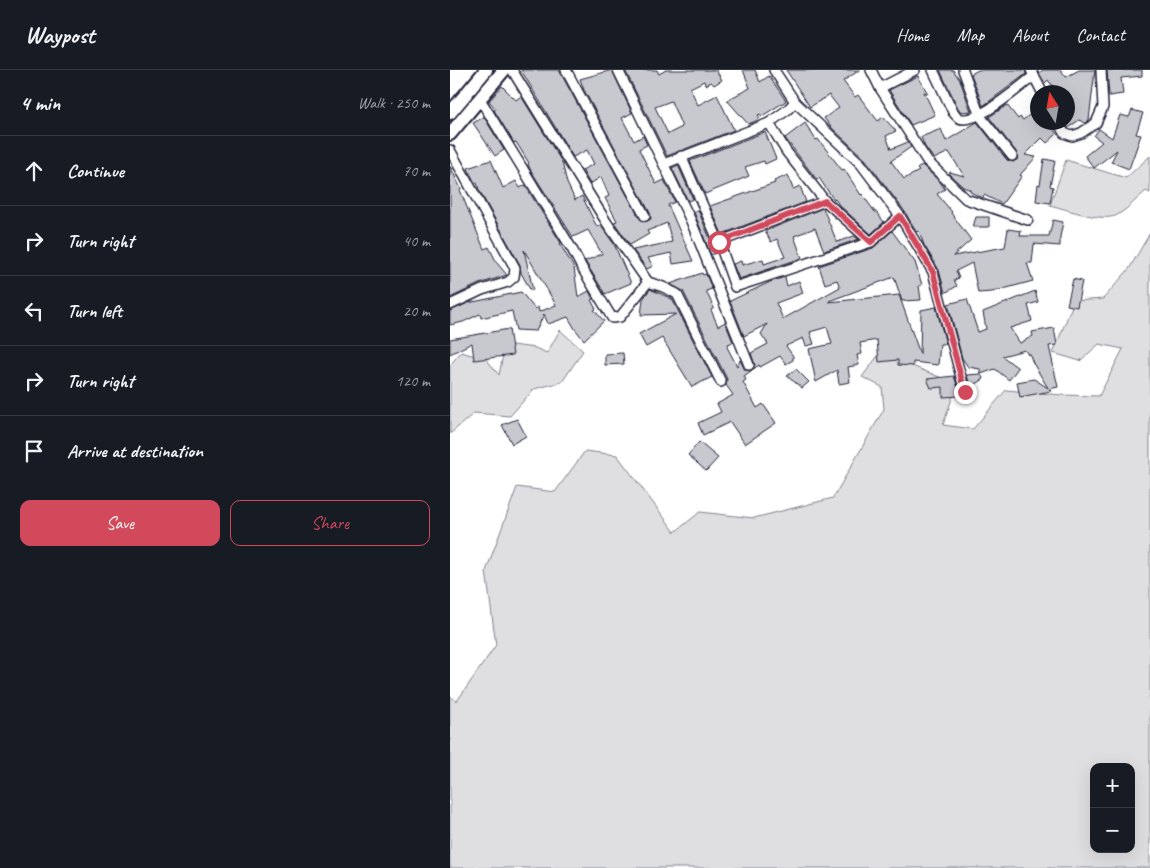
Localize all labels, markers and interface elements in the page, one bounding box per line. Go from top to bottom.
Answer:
text: Waypost [25,20,95,50]
text: Home [896,24,929,46]
text: Map [957,24,984,46]
text: About [1012,24,1048,46]
text: Contact [1076,24,1125,46]
north arrow [1030,85,1075,130]
text: 4 min [20,90,60,116]
text: Walk · 250 m [358,93,430,113]
icon: ahead [20,157,48,185]
text: Continue [67,159,124,183]
text: 70 m [403,161,430,181]
icon: right [20,227,48,255]
text: Turn right [67,229,134,253]
text: 40 m [403,231,430,251]
route start [708,231,731,254]
icon: left [20,297,48,325]
text: Turn left [67,299,122,323]
text: 20 m [403,301,430,321]
icon: right [20,367,48,395]
text: Turn right [67,369,134,393]
text: 120 m [396,371,430,391]
route end [954,381,977,404]
icon: arrive [20,437,48,465]
text: Arrive at destination [67,439,203,463]
button: Save [20,500,220,546]
button: Share [230,500,430,546]
map controls [1090,763,1135,853]
button: + [1090,763,1135,808]
button: − [1090,808,1135,853]

